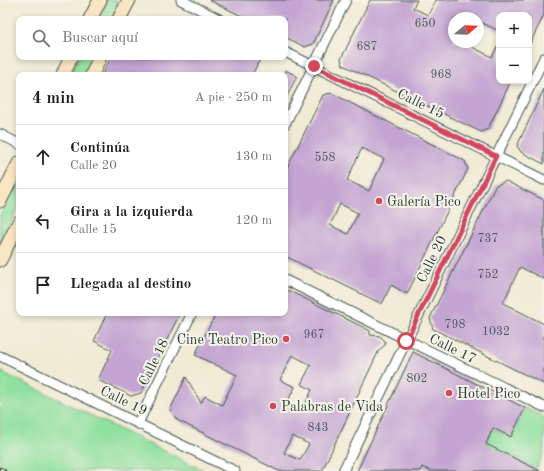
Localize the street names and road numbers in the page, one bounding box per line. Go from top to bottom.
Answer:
street label: Calle 15 [395,87,446,121]
street label: Calle 20 [415,234,449,285]
street label: Calle 17 [427,332,478,366]
street label: Calle 18 [137,337,171,388]
street label: Calle 19 [98,384,149,418]

